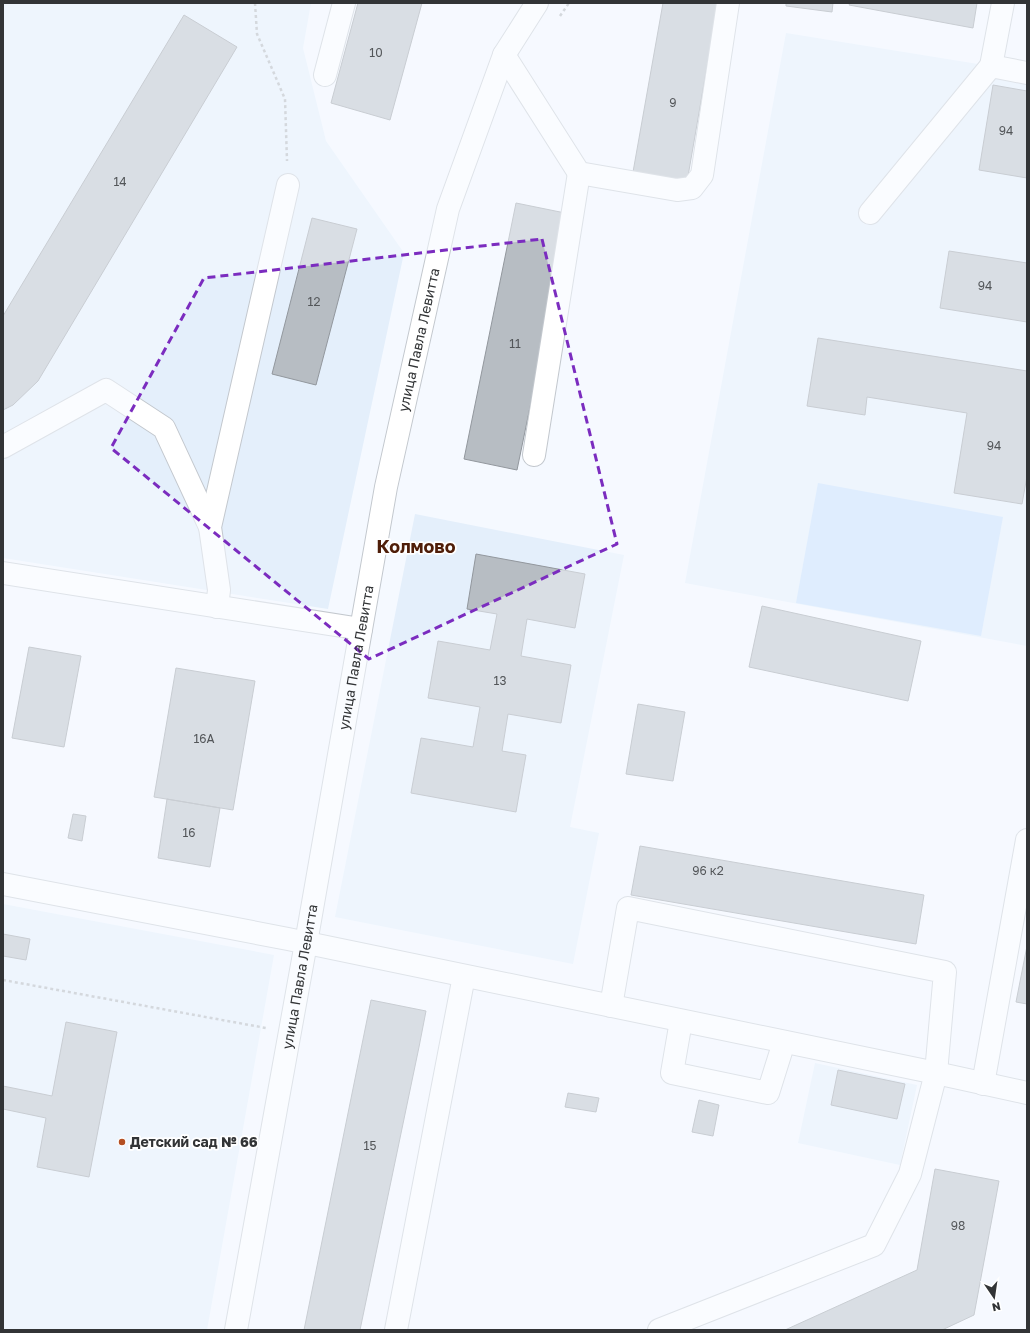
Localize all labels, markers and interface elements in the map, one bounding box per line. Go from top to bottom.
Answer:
house number: 10 [369,45,383,60]
house number: 9 [669,95,677,110]
house number: 94 [999,123,1013,138]
house number: 14 [113,174,127,189]
street label: улица Павла Левитта [394,266,443,413]
house number: 94 [978,278,992,293]
house number: 12 [308,294,320,309]
house number: 11 [509,336,521,351]
house number: 94 [987,438,1001,453]
district label: Колмово [376,535,456,557]
street label: улица Павла Левитта [335,584,377,731]
house number: 13 [494,673,506,688]
house number: 16А [193,731,215,746]
house number: 16 [182,825,196,840]
house number: 96 к2 [692,863,724,878]
street label: улица Павла Левитта [278,903,321,1050]
place label: Детский сад № 66 [130,1133,258,1150]
marker: Детский сад № 66 [117,1137,127,1147]
house number: 15 [364,1138,376,1153]
house number: 98 [951,1218,965,1233]
north arrow [974,1277,1014,1317]
text: N [991,1300,1002,1315]

